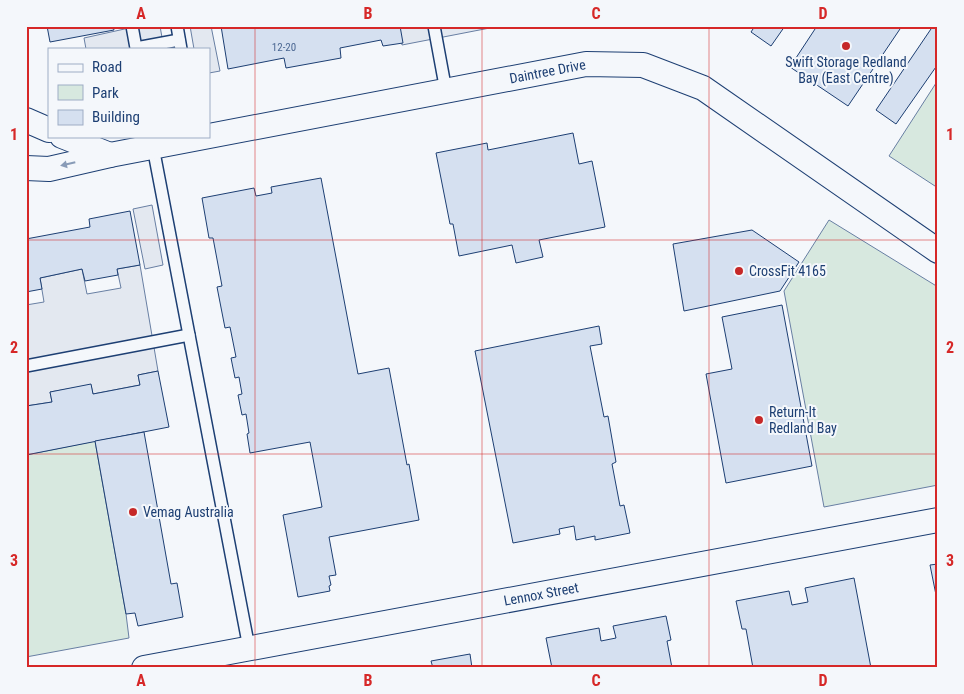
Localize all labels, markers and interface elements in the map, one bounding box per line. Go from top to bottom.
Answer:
text: A [136,4,146,23]
text: B [364,4,373,23]
text: C [591,4,601,23]
text: D [818,4,828,23]
marker: Swift Storage Redland Bay (East Centre) [840,40,852,52]
house number: 12-20 [272,41,296,54]
legend [48,48,210,138]
place label: Swift Storage Redland Bay (East Centre) [785,54,907,87]
street label: Daintree Drive [508,56,587,86]
text: Road [92,58,122,76]
text: Park [92,84,119,102]
text: Building [92,108,140,126]
text: 1 [10,125,18,144]
text: 1 [946,125,954,144]
one-way arrow [60,161,76,169]
place label: CrossFit 4165 [749,263,826,279]
marker: CrossFit 4165 [733,265,745,277]
text: 2 [10,338,18,357]
text: 2 [946,338,954,357]
place label: Return-It Redland Bay [769,404,837,436]
marker: Return-It Redland Bay [753,414,765,426]
place label: Vemag Australia [143,504,234,520]
marker: Vemag Australia [127,506,139,518]
text: 3 [10,551,18,570]
text: 3 [946,551,954,570]
street label: Lennox Street [502,579,580,609]
text: A [136,671,146,690]
text: B [364,671,373,690]
text: C [591,671,601,690]
text: D [818,671,828,690]

